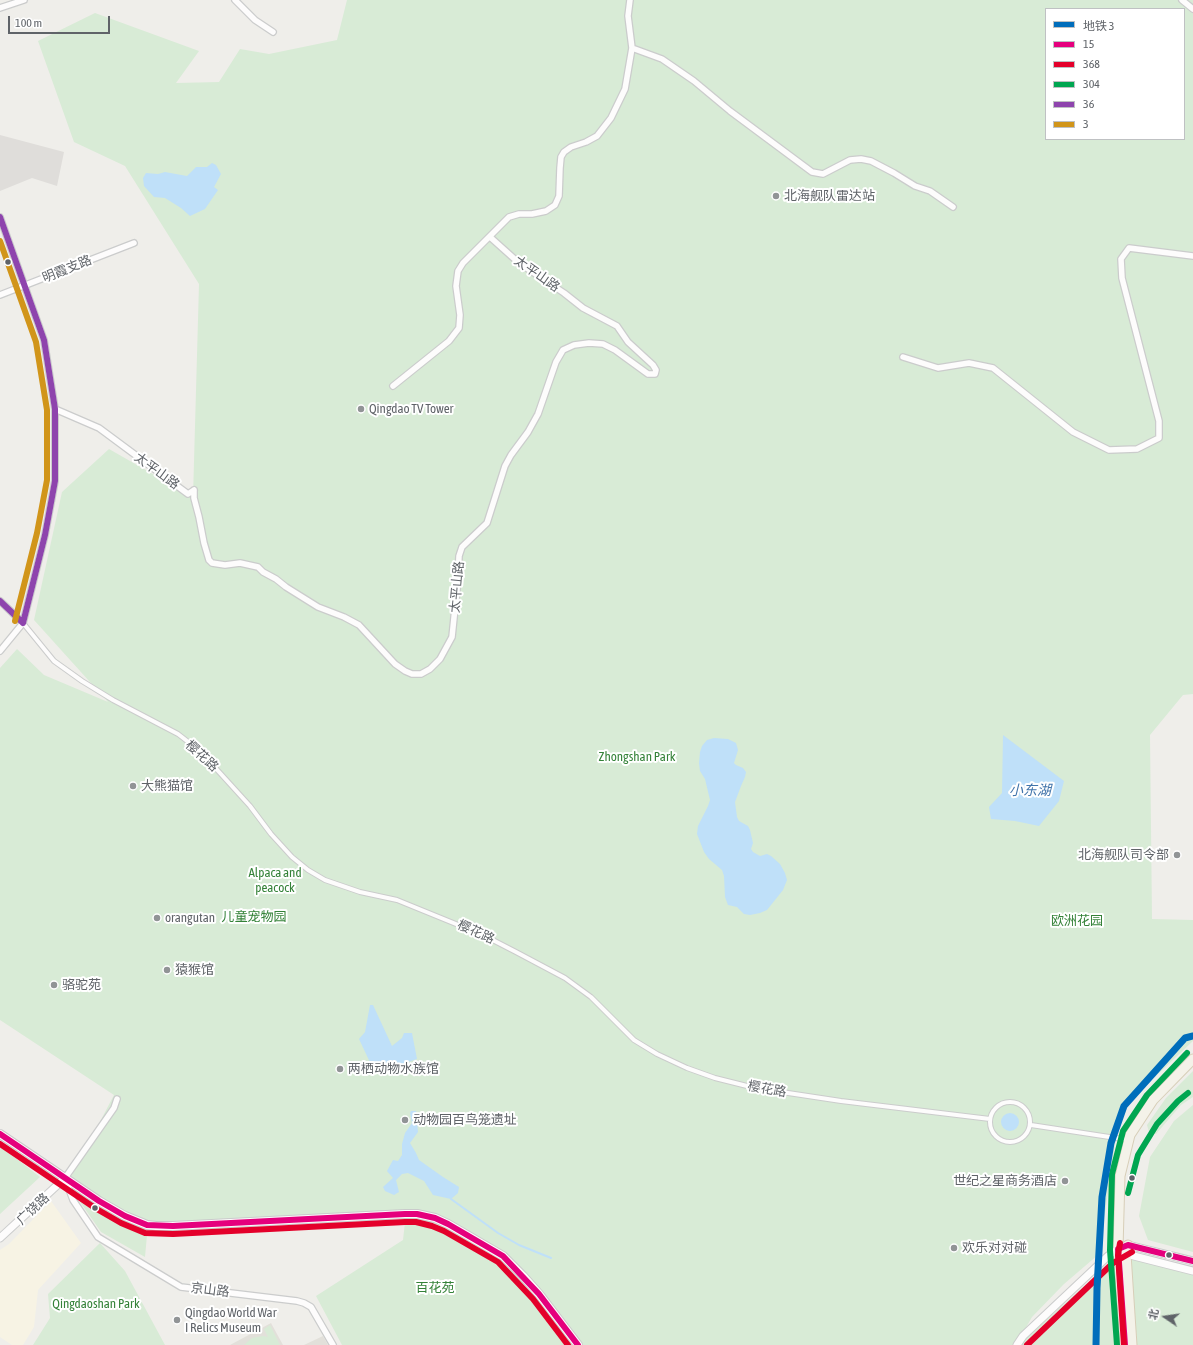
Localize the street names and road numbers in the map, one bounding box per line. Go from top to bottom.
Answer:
street label: 明霞支路 [40,252,94,286]
street label: 太平山路 [511,253,563,295]
street label: 太平山路 [131,449,183,493]
street label: 太平山路 [447,560,467,614]
street label: 樱花路 [182,737,222,775]
street label: 樱花路 [455,917,497,947]
street label: 樱花路 [746,1078,788,1100]
street label: 广饶路 [13,1190,53,1228]
street label: 京山路 [190,1280,230,1300]

